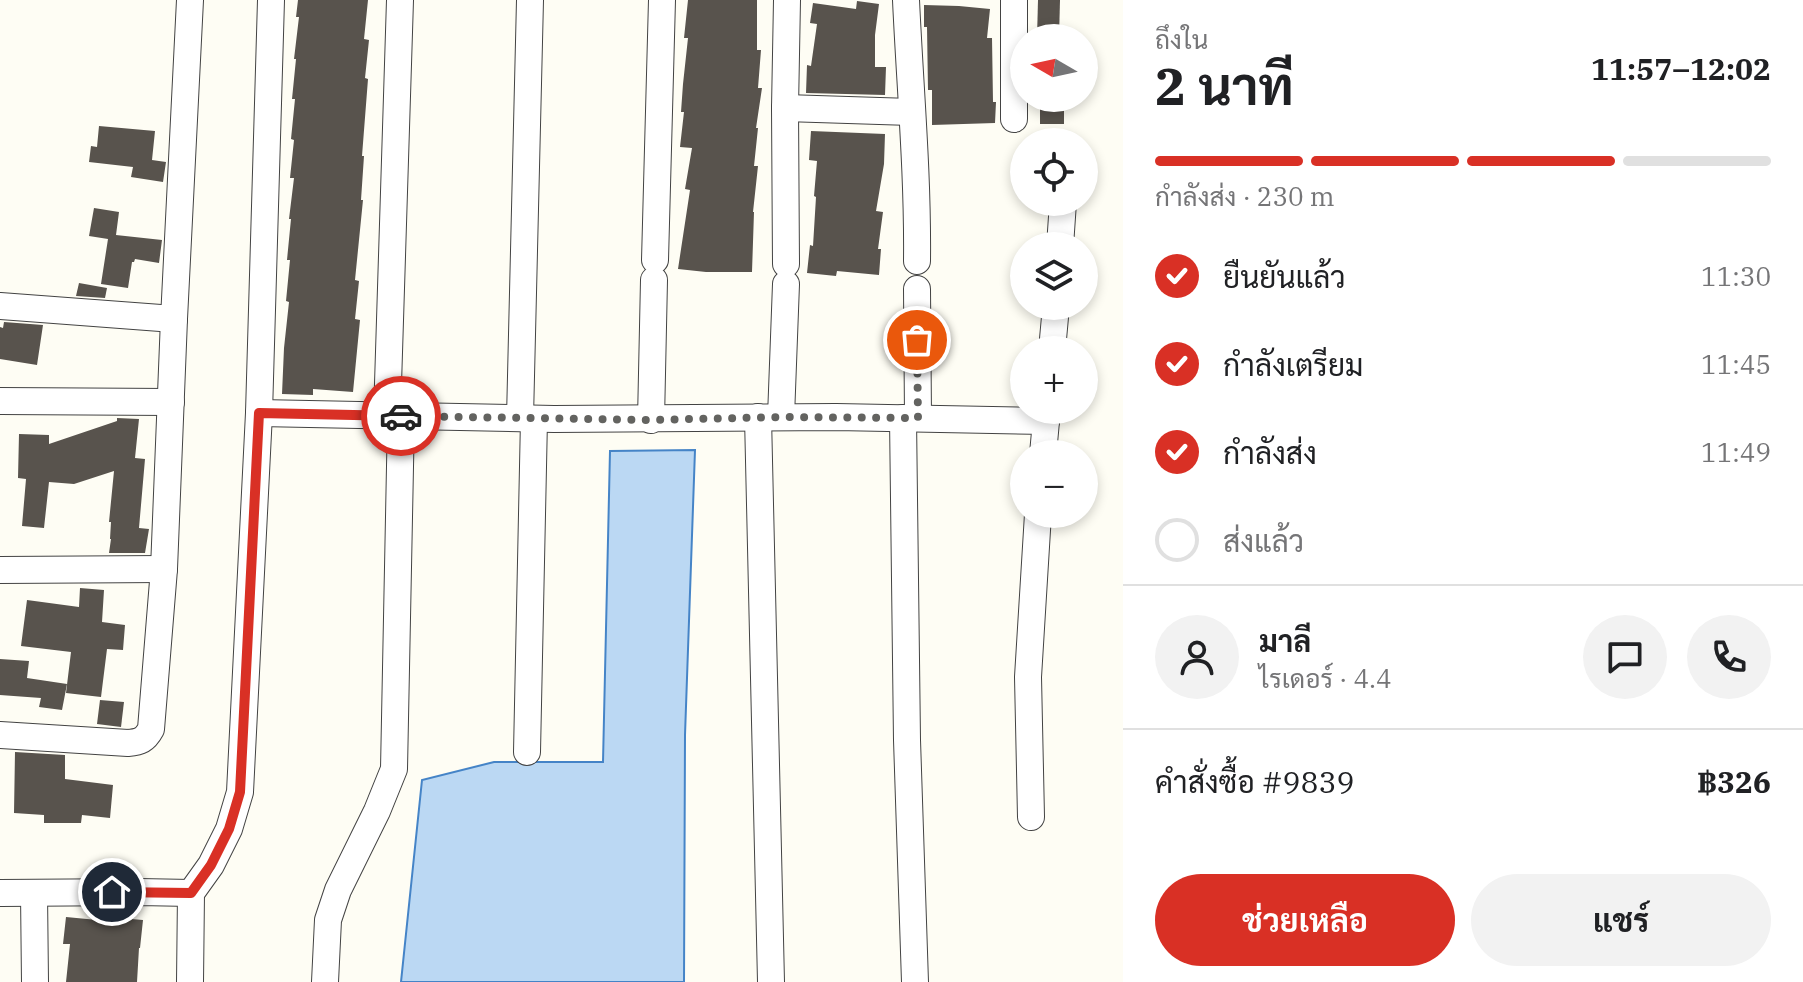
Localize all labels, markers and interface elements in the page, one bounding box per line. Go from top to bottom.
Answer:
text: ถึงใน [1155,22,1208,56]
north arrow [1010,24,1098,112]
map controls [1010,24,1098,528]
text: 11:57–12:02 [1591,49,1771,88]
text: 2 นาที [1155,52,1294,119]
button: locate [1010,128,1098,216]
text: กำลังส่ง · 230 m [1155,179,1334,213]
button: layers [1010,232,1098,320]
icon: check [1155,254,1199,298]
text: ยืนยันแล้ว [1223,257,1346,296]
text: 11:30 [1701,259,1771,293]
pin [883,306,951,374]
icon: bag [895,318,939,362]
button: + [1010,336,1098,424]
icon: check [1155,342,1199,386]
text: กำลังเตรียม [1223,345,1363,384]
text: 11:45 [1701,347,1771,381]
courier [361,376,441,456]
icon: car [379,394,423,438]
icon: check [1155,430,1199,474]
text: กำลังส่ง [1223,433,1317,472]
text: 11:49 [1701,435,1771,469]
button: − [1010,440,1098,528]
text: ส่งแล้ว [1223,521,1304,560]
button: person [1155,615,1239,699]
button: chat [1583,615,1667,699]
button: phone [1687,615,1771,699]
text: มาลี [1259,621,1311,660]
text: ไรเดอร์ · 4.4 [1259,661,1392,695]
text: คำสั่งซื้อ #9839 [1155,762,1355,801]
text: ฿326 [1697,762,1771,801]
pin [78,858,146,926]
icon: home [90,870,134,914]
button: ช่วยเหลือ [1155,874,1455,966]
button: แชร์ [1471,874,1771,966]

